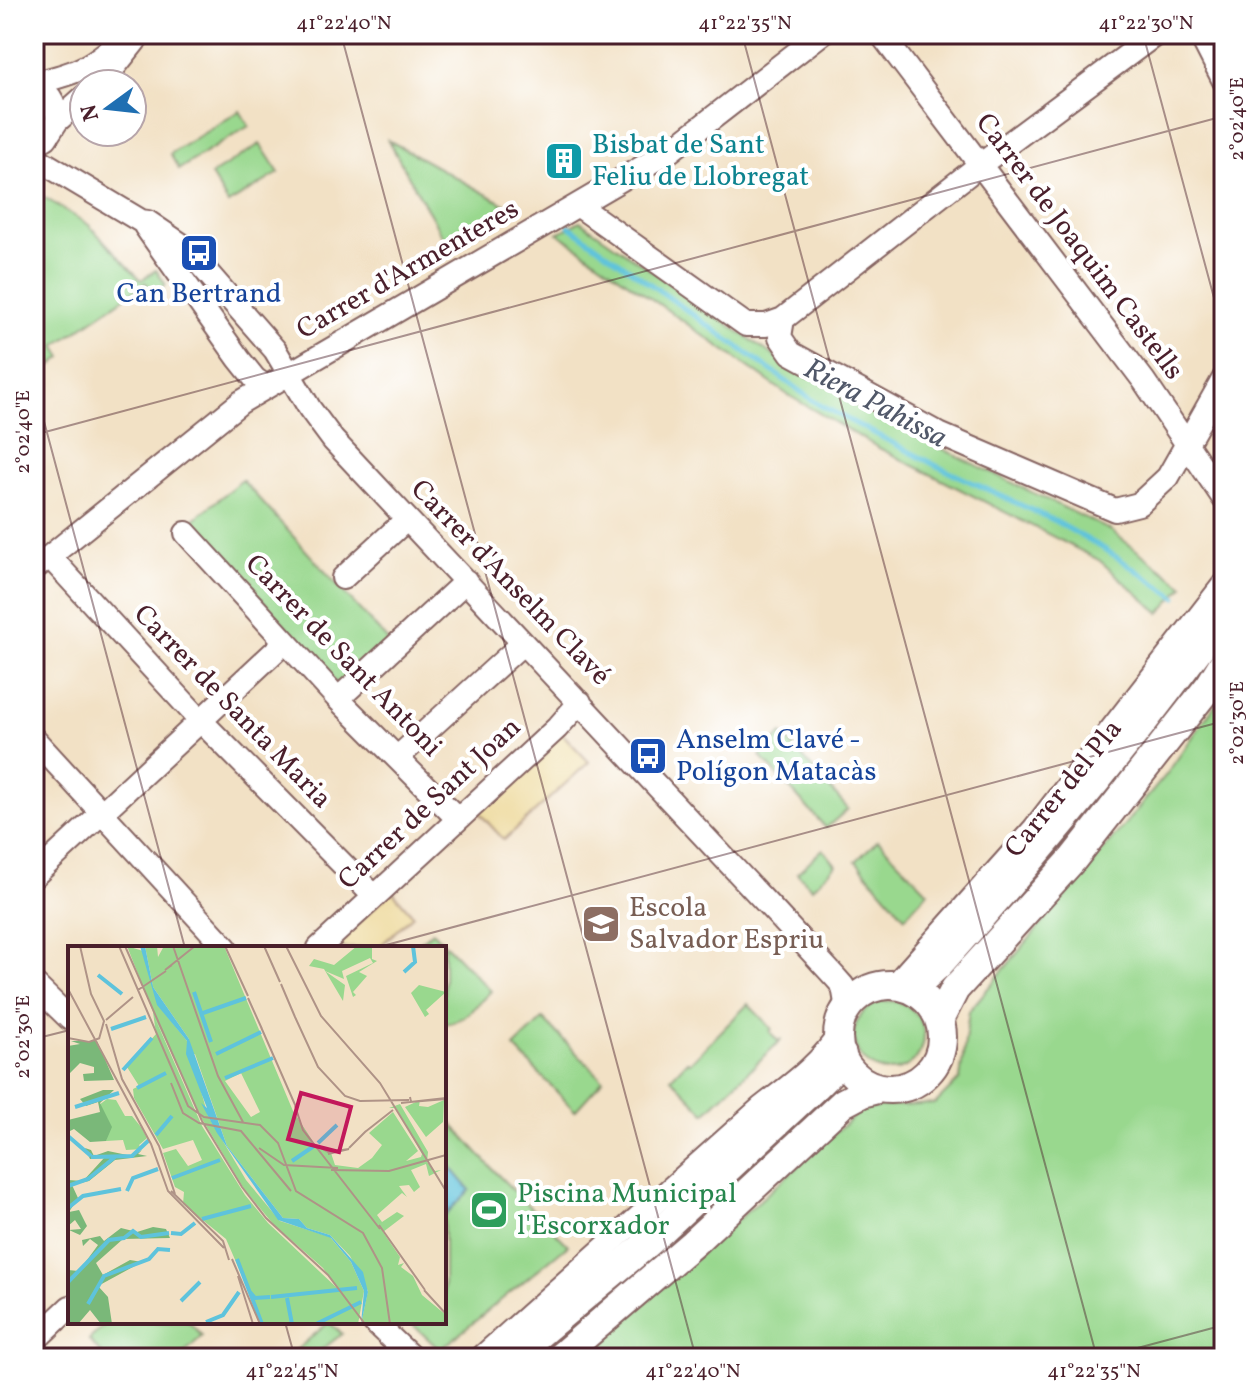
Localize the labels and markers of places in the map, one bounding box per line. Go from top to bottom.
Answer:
place label: Bisbat de Sant Feliu de Llobregat [592,126,809,197]
building icon: Bisbat de Sant Feliu de Llobregat [543,140,585,182]
bus stop icon: Can Bertrand [178,232,220,274]
place label: Can Bertrand [116,275,282,314]
place label: Anselm Clavé - Polígon Matacàs [676,721,876,792]
bus stop icon: Anselm Clavé - Polígon Matacàs [627,735,669,777]
place label: Escola Salvador Espriu [629,889,824,960]
school or university icon: Escola Salvador Espriu [580,903,622,945]
place label: Piscina Municipal l'Escorxador [517,1175,737,1246]
sports icon: Piscina Municipal l'Escorxador [468,1189,510,1231]

